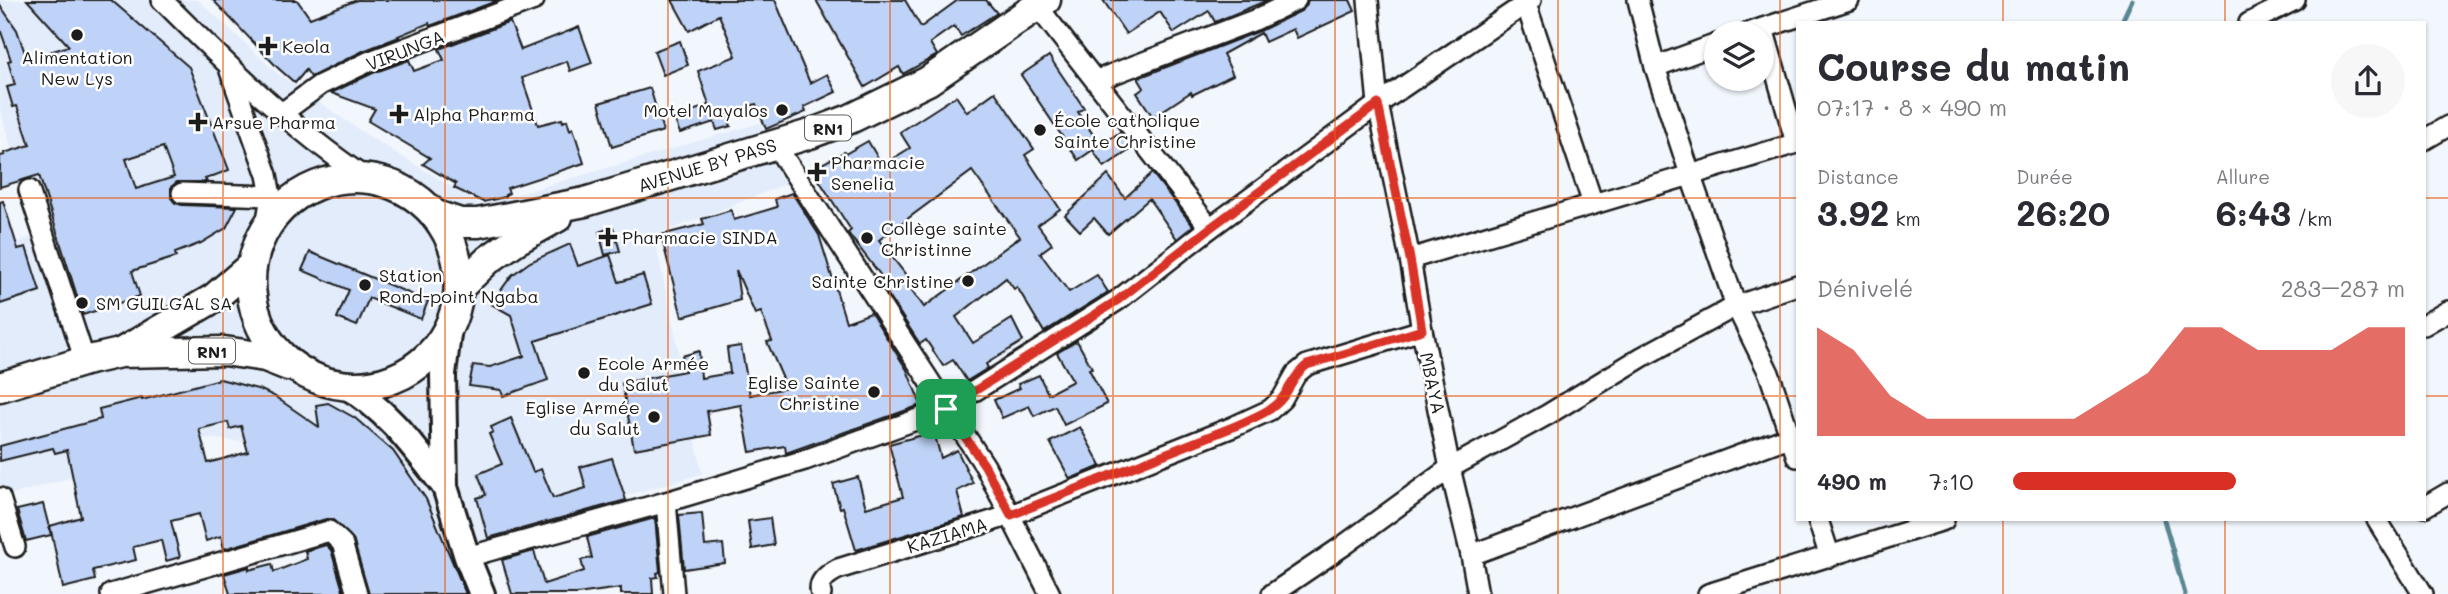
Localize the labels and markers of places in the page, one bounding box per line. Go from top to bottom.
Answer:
marker: Alimentation New Lys [69,27,85,43]
place label: Keola [282,34,330,58]
marker: Keola [260,38,276,54]
place label: Alimentation New Lys [21,45,133,90]
place label: Motel Mayalos [644,98,768,122]
place label: Alpha Pharma [413,102,535,126]
marker: Motel Mayalos [774,102,790,118]
marker: Alpha Pharma [391,106,407,122]
place label: École catholique Sainte Christine [1054,108,1200,153]
place label: Arsue Pharma [212,110,336,134]
marker: Arsue Pharma [190,114,206,130]
marker: École catholique Sainte Christine [1032,122,1048,138]
place label: Pharmacie Senelia [831,150,925,195]
marker: Pharmacie Senelia [809,164,825,180]
place label: Collège sainte Christinne [881,216,1007,261]
place label: Pharmacie SINDA [622,225,778,249]
marker: Pharmacie SINDA [600,229,616,245]
marker: Collège sainte Christinne [859,230,875,246]
place label: Station Rond-point Ngaba [379,263,539,308]
place label: Sainte Christine [812,269,954,293]
marker: Sainte Christine [960,273,976,289]
marker: Station Rond-point Ngaba [357,277,373,293]
place label: SM GUILGAL SA [96,291,233,315]
marker: SM GUILGAL SA [74,295,90,311]
place label: Ecole Armée du Salut [598,351,709,396]
marker: Ecole Armée du Salut [576,365,592,381]
place label: Eglise Sainte Christine [748,370,860,415]
pin [916,379,976,439]
marker: Eglise Sainte Christine [866,384,882,400]
place label: Eglise Armée du Salut [525,395,640,440]
marker: Eglise Armée du Salut [646,409,662,425]

